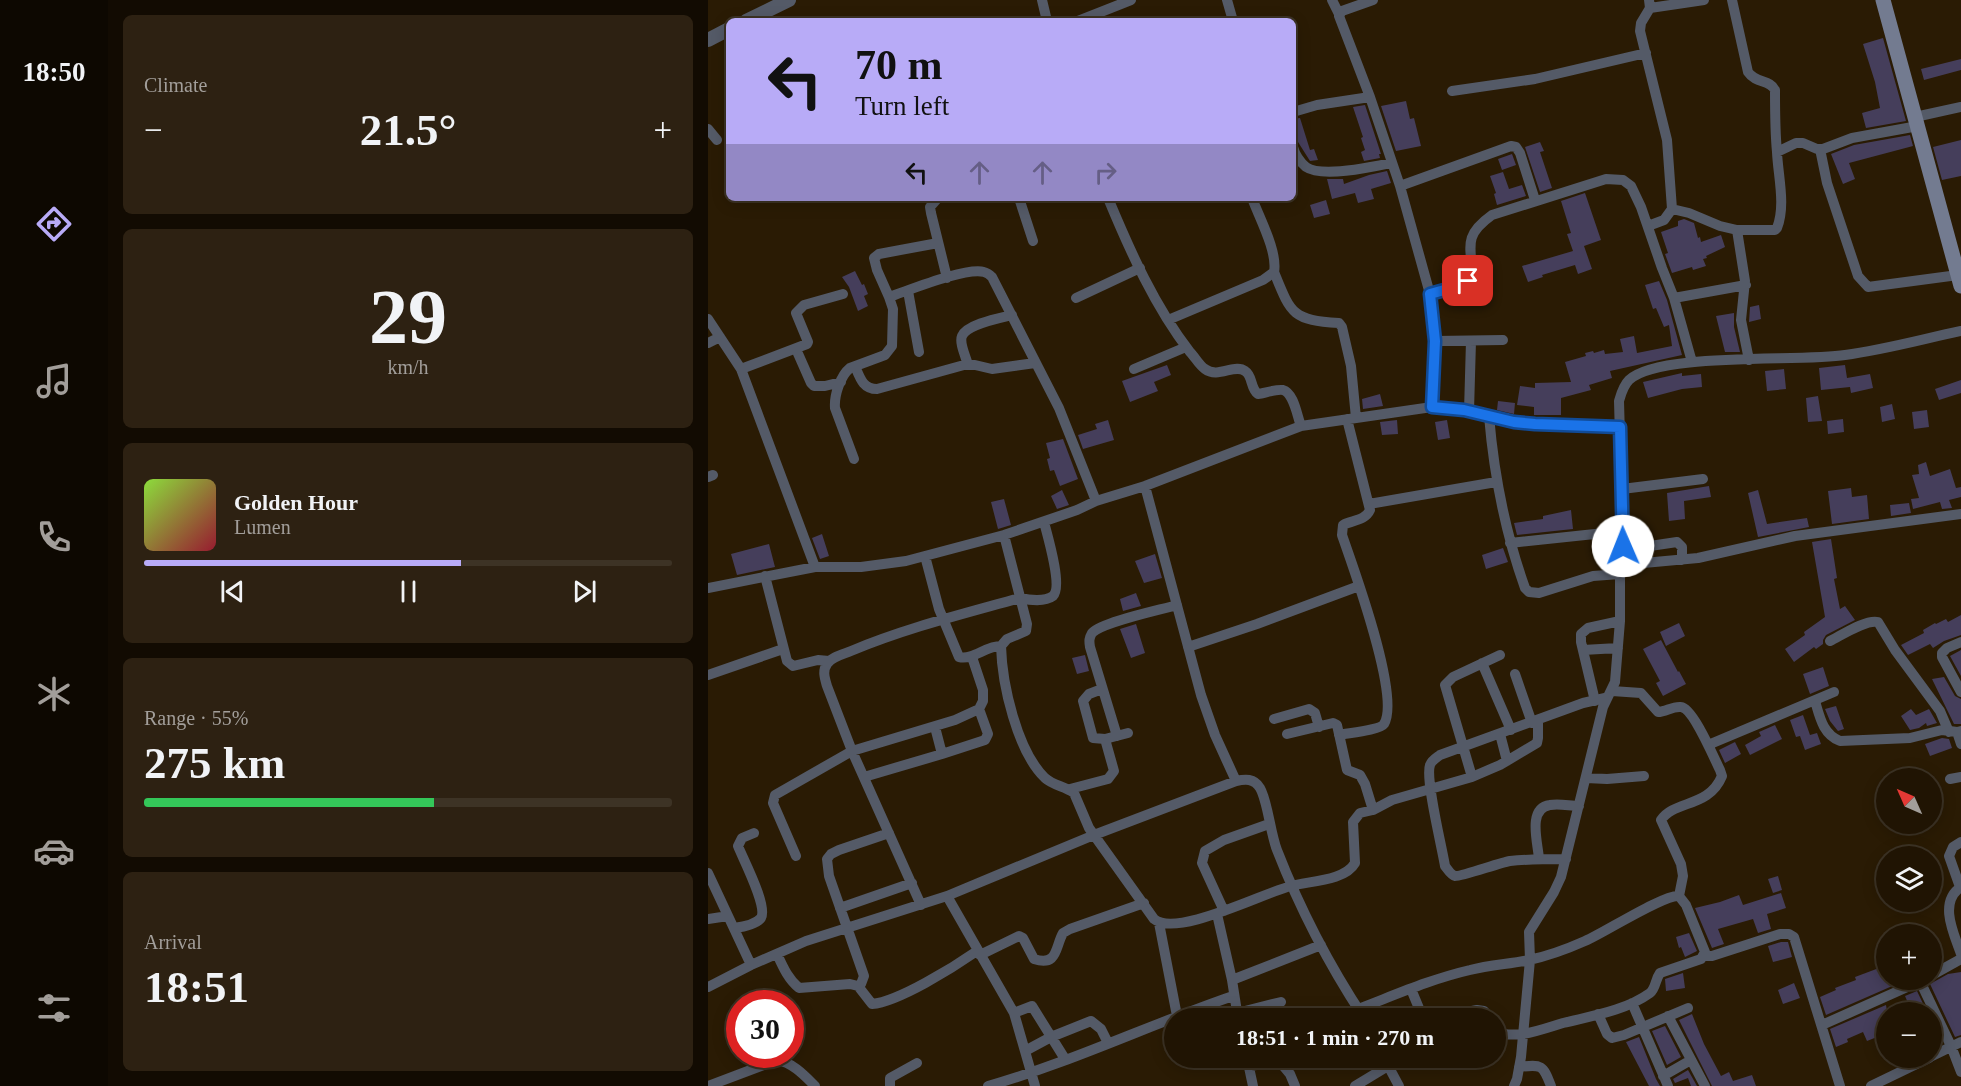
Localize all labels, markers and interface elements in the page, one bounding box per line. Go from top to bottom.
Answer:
icon: left [756,42,834,120]
text: 70 m [855,42,943,88]
text: 18:50 [23,57,86,87]
text: Climate [144,74,207,96]
text: Turn left [855,91,949,121]
text: 21.5° [360,105,456,155]
text: − [144,112,163,148]
text: + [653,112,672,148]
icon: left [900,156,933,189]
icon: ahead [963,156,996,189]
icon: ahead [1026,156,1059,189]
icon: right [1089,156,1122,189]
icon: directions [33,203,75,245]
pin [1442,255,1493,306]
icon: arrive [1451,264,1484,297]
text: 29 [369,273,447,360]
text: km/h [387,356,429,378]
icon: music [33,360,75,402]
text: Golden Hour [234,490,358,515]
position arrow [1591,514,1655,578]
icon: phone [33,516,75,558]
text: Lumen [234,516,291,538]
icon: previous [216,575,249,608]
icon: pause [392,575,425,608]
icon: next [568,575,601,608]
icon: climate [33,673,75,715]
text: Range · 55% [144,707,248,729]
text: 275 km [144,738,285,788]
north arrow [1876,768,1942,834]
map controls [1876,768,1942,1068]
icon: car [33,830,75,872]
button: layers [1876,846,1942,912]
button: + [1876,924,1942,990]
text: Arrival [144,931,202,953]
text: 18:51 [144,962,249,1012]
icon: filters [33,987,75,1029]
speed limit sign: 30 [726,990,804,1068]
button: − [1876,1002,1942,1068]
text: 18:51 · 1 min · 270 m [1236,1025,1434,1050]

